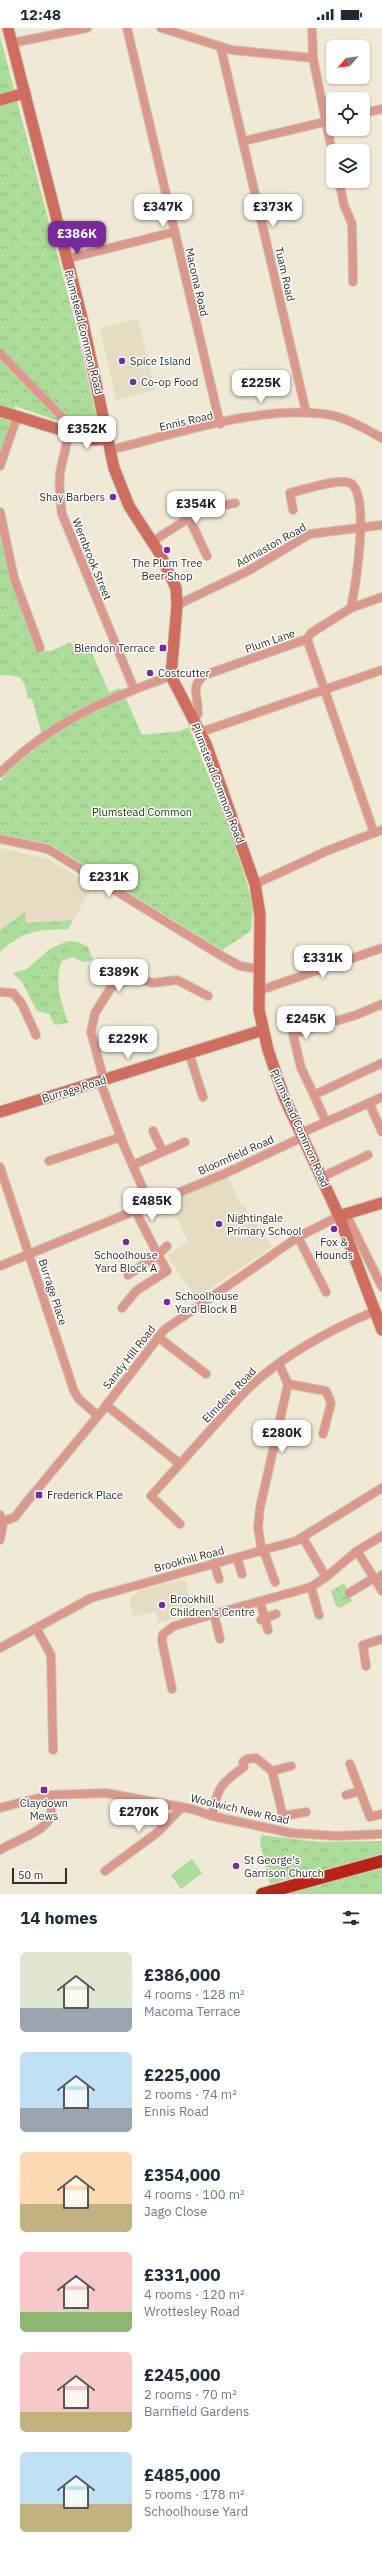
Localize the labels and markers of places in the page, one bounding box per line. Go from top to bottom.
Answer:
pin: £347K [135,194,191,228]
pin: £373K [245,194,301,228]
pin: £386K [49,221,105,255]
place label: Spice Island [130,354,191,368]
marker: Spice Island [117,356,127,366]
pin: £225K [233,370,289,404]
place label: Co-op Food [141,375,198,389]
marker: Co-op Food [128,377,138,387]
pin: £352K [59,416,115,450]
place label: Shay Barbers [40,490,105,504]
pin: £354K [168,491,224,525]
marker: Shay Barbers [108,492,118,502]
marker: The Plum Tree Beer Shop [162,545,172,555]
place label: The Plum Tree Beer Shop [131,556,203,583]
place label: Blendon Terrace [74,641,155,655]
marker: Blendon Terrace [158,643,168,653]
place label: Costcutter [158,666,210,680]
marker: Costcutter [145,668,155,678]
pin: £231K [81,864,137,898]
pin: £331K [295,945,351,979]
pin: £389K [91,959,147,993]
pin: £245K [278,1006,334,1040]
pin: £229K [100,1026,156,1060]
pin: £485K [124,1188,180,1222]
place label: Nightingale Primary School [227,1211,302,1238]
marker: Nightingale Primary School [214,1219,224,1229]
marker: Fox & Hounds [329,1224,339,1234]
place label: Fox & Hounds [315,1235,353,1262]
marker: Schoolhouse Yard Block A [121,1237,131,1247]
place label: Schoolhouse Yard Block A [94,1248,158,1275]
place label: Schoolhouse Yard Block B [175,1289,239,1316]
marker: Schoolhouse Yard Block B [162,1297,172,1307]
pin: £280K [254,1420,310,1454]
place label: Frederick Place [47,1488,123,1502]
marker: Frederick Place [34,1490,44,1500]
place label: Brookhill Children’s Centre [170,1592,255,1619]
marker: Brookhill Children’s Centre [157,1600,167,1610]
marker: Claydown Mews [39,1785,49,1795]
place label: Claydown Mews [20,1796,68,1823]
pin: £270K [111,1799,167,1833]
place label: St George's Garrison Church [244,1853,324,1880]
marker: St George's Garrison Church [231,1861,241,1871]

